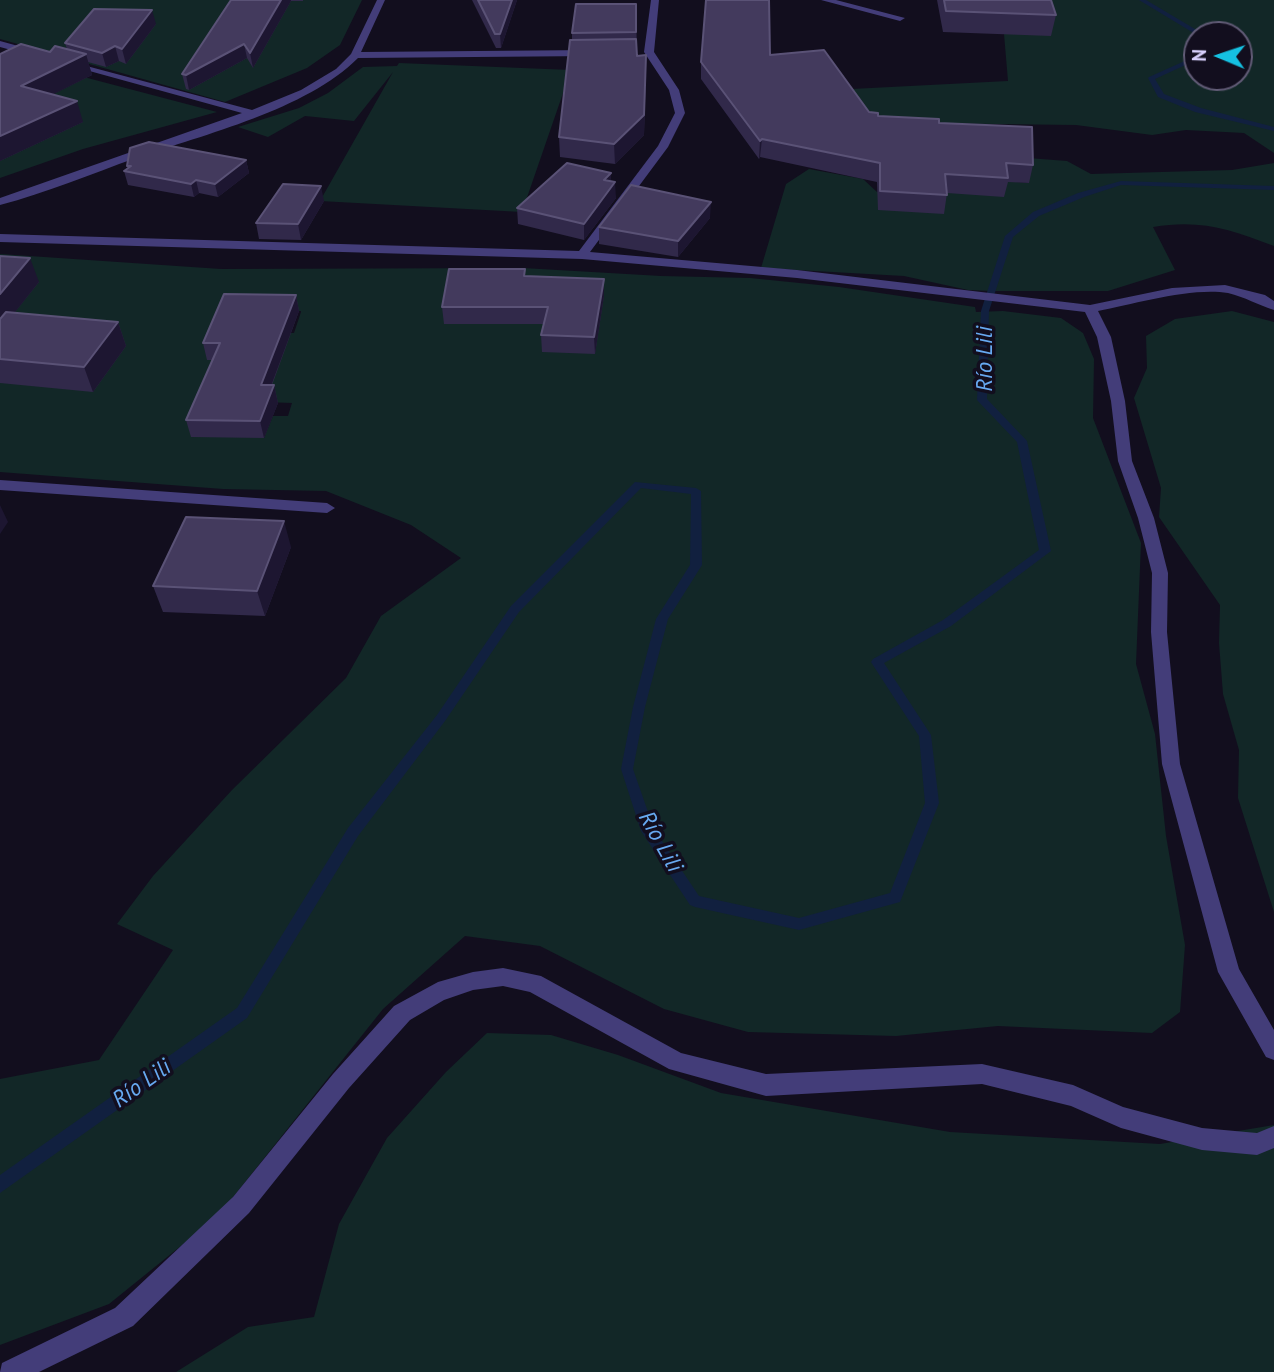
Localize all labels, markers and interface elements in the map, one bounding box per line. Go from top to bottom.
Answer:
north arrow [1183,21,1253,91]
text: N [1187,49,1211,62]
water label: Río Lili [971,326,999,392]
water label: Río Lili [632,807,688,877]
water label: Río Lili [107,1054,177,1114]

